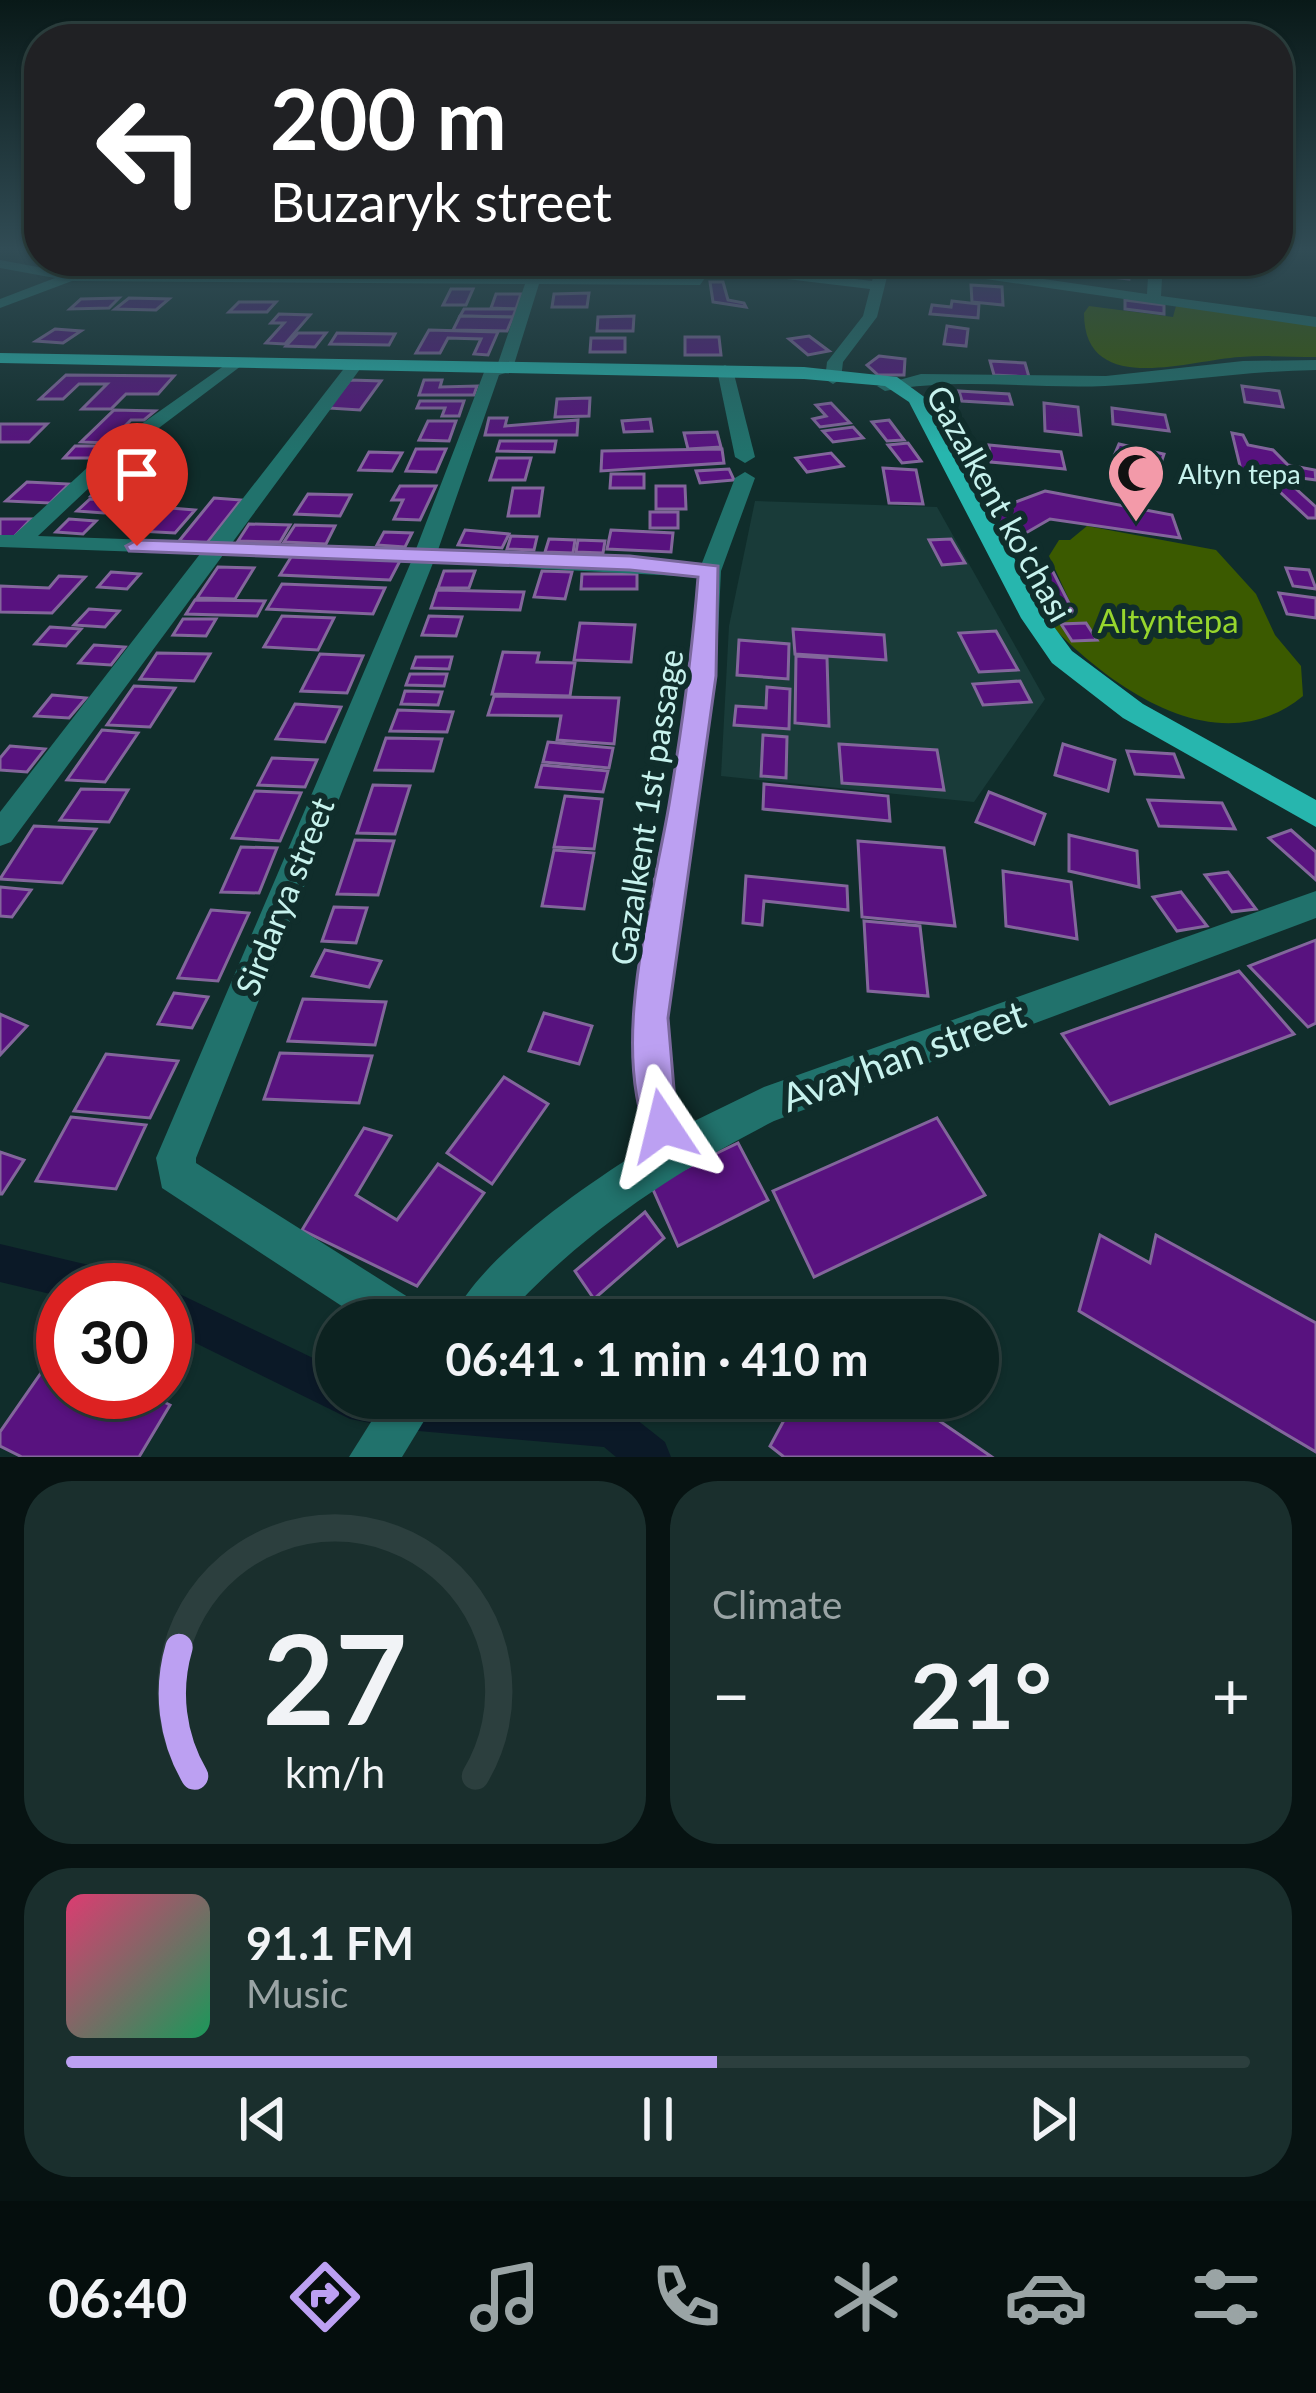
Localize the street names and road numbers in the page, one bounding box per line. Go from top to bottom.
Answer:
street label: Gazalkent ko'chasi [919,378,1081,628]
street label: Gazalkent 1st passage [601,646,691,968]
street label: Sirdarya street [226,791,342,1001]
street label: Avayhan street [775,990,1031,1120]

